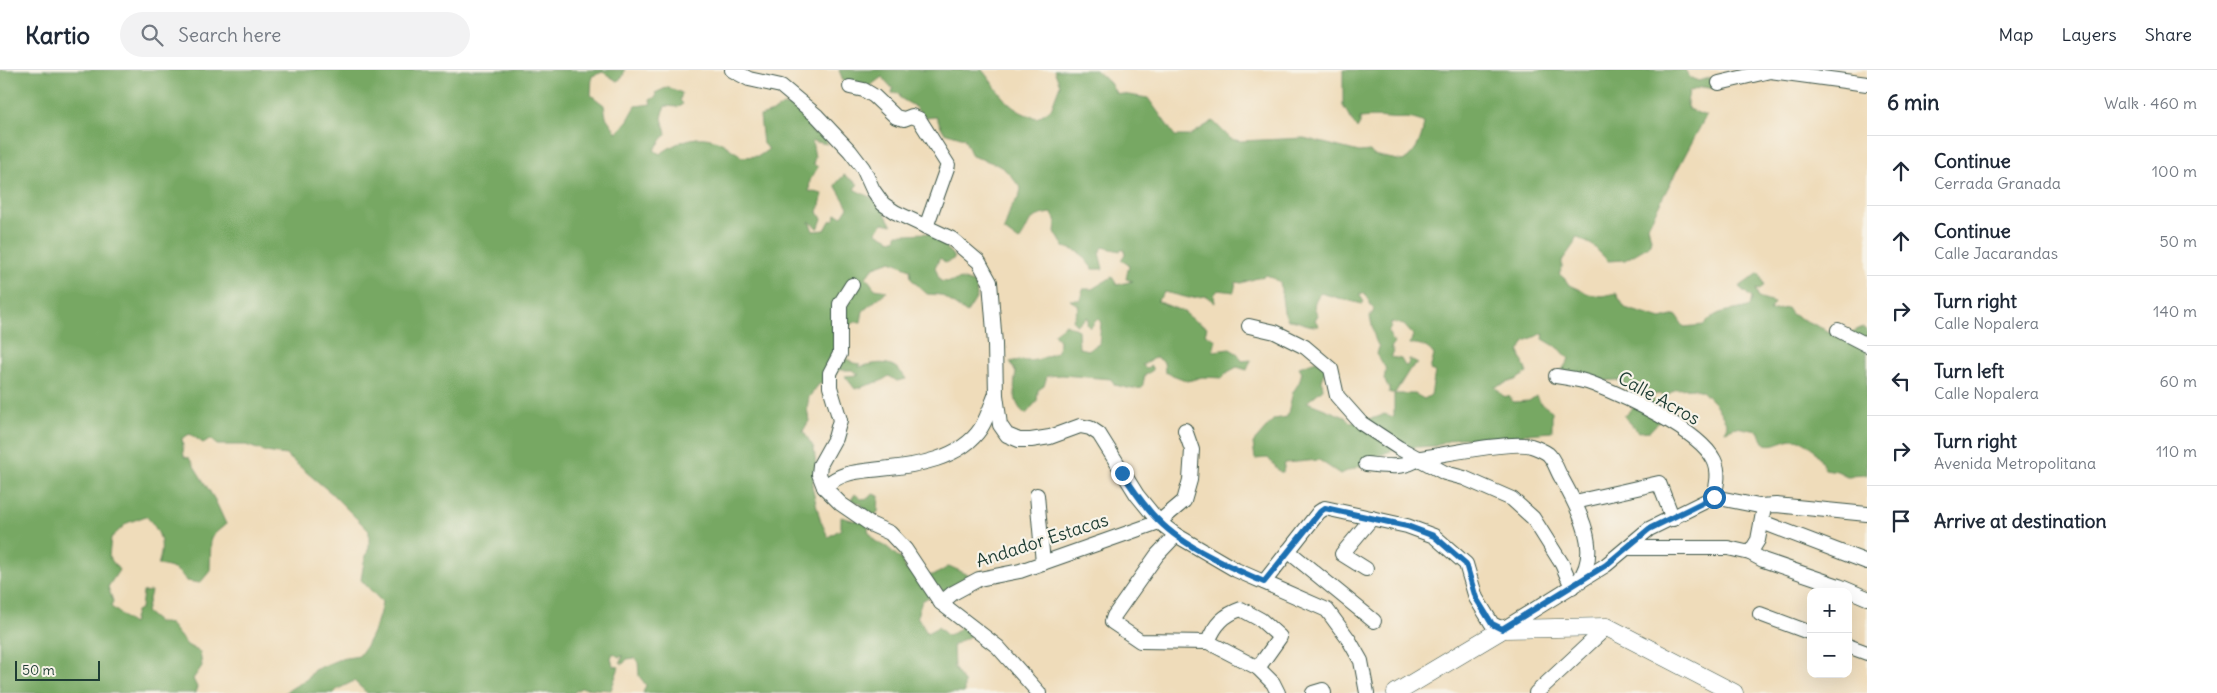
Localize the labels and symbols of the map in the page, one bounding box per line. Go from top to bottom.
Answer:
street label: Calle Acros [1614,366,1704,430]
route end [1111,462,1134,485]
route start [1703,486,1726,509]
street label: Andador Estacas [973,508,1111,572]
scale bar [15,658,100,681]

